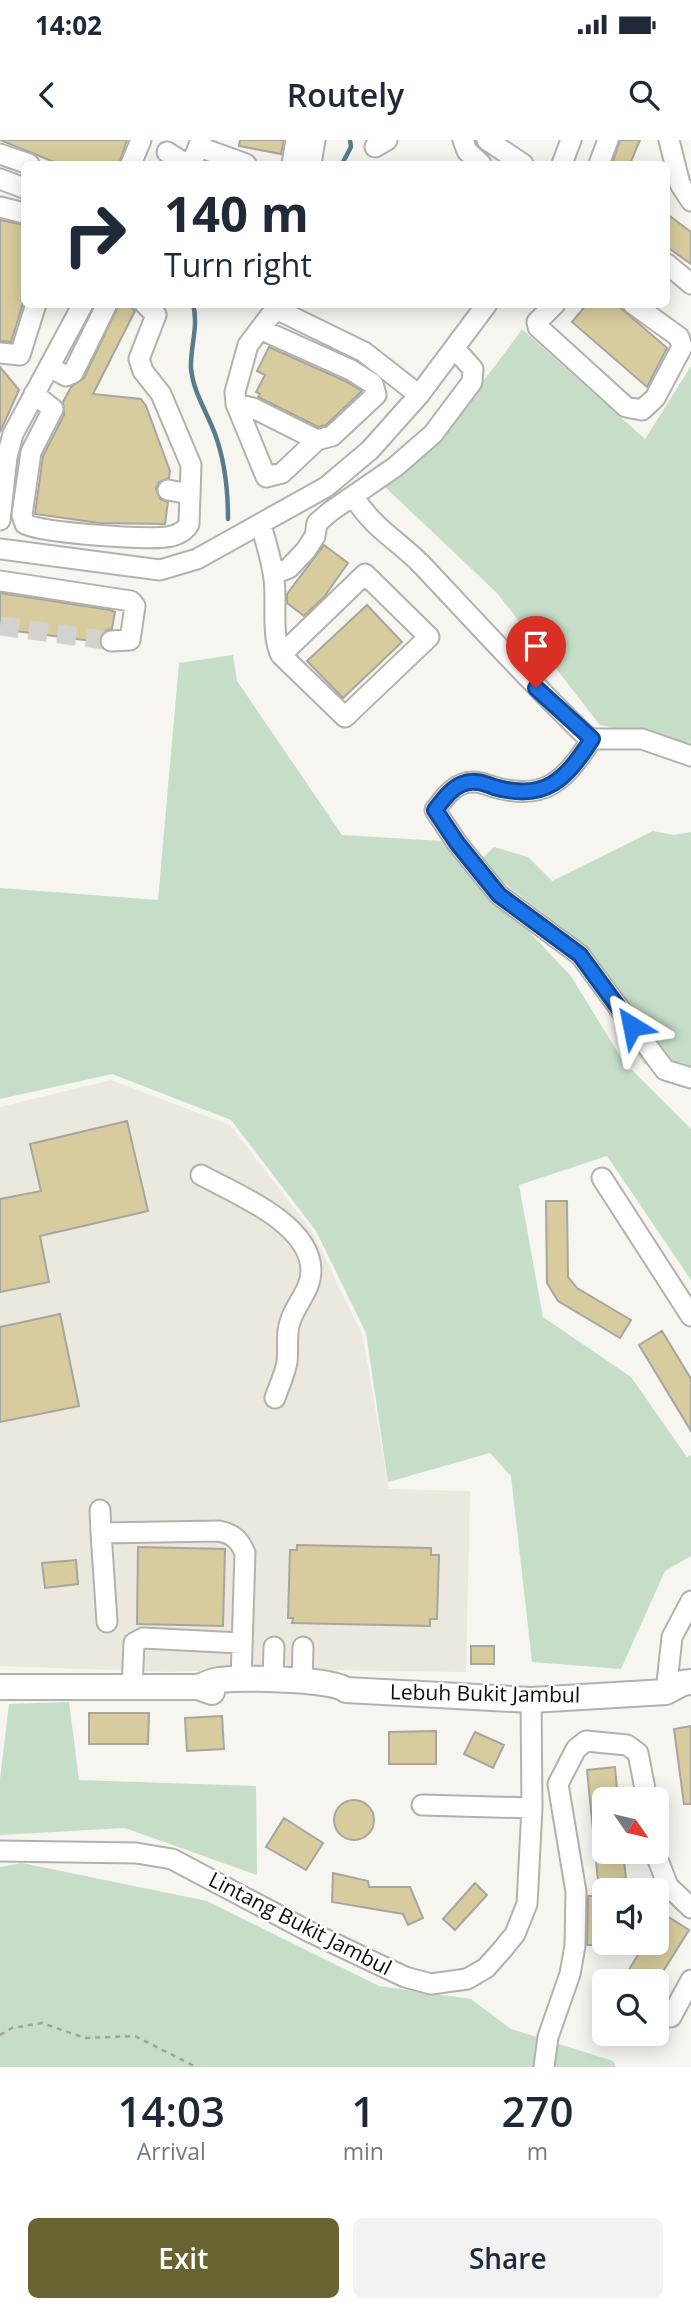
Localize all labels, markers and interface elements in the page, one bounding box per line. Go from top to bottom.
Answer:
text: 14:02 [35,7,102,43]
text: Routely [287,73,404,116]
icon: back [28,76,66,114]
icon: search [625,76,663,114]
text: 140 m [164,180,309,246]
icon: right [49,189,140,280]
text: Turn right [164,243,312,286]
pin [506,616,566,688]
icon: arrive [517,627,555,665]
position arrow [595,989,669,1063]
street label: Lebuh Bukit Jambul [390,1677,580,1709]
north arrow [592,1787,668,1864]
map controls [592,1787,669,2046]
street label: Lintang Bukit Jambul [204,1865,397,1981]
button: sound [592,1878,669,1955]
button: search [592,1969,669,2046]
text: 14:03 [118,2082,225,2139]
text: 1 [351,2082,375,2139]
text: 270 [501,2082,573,2139]
text: Arrival [137,2135,206,2167]
text: min [343,2135,384,2167]
text: m [527,2135,548,2167]
button: Exit [28,2218,339,2298]
button: Share [353,2218,663,2298]

